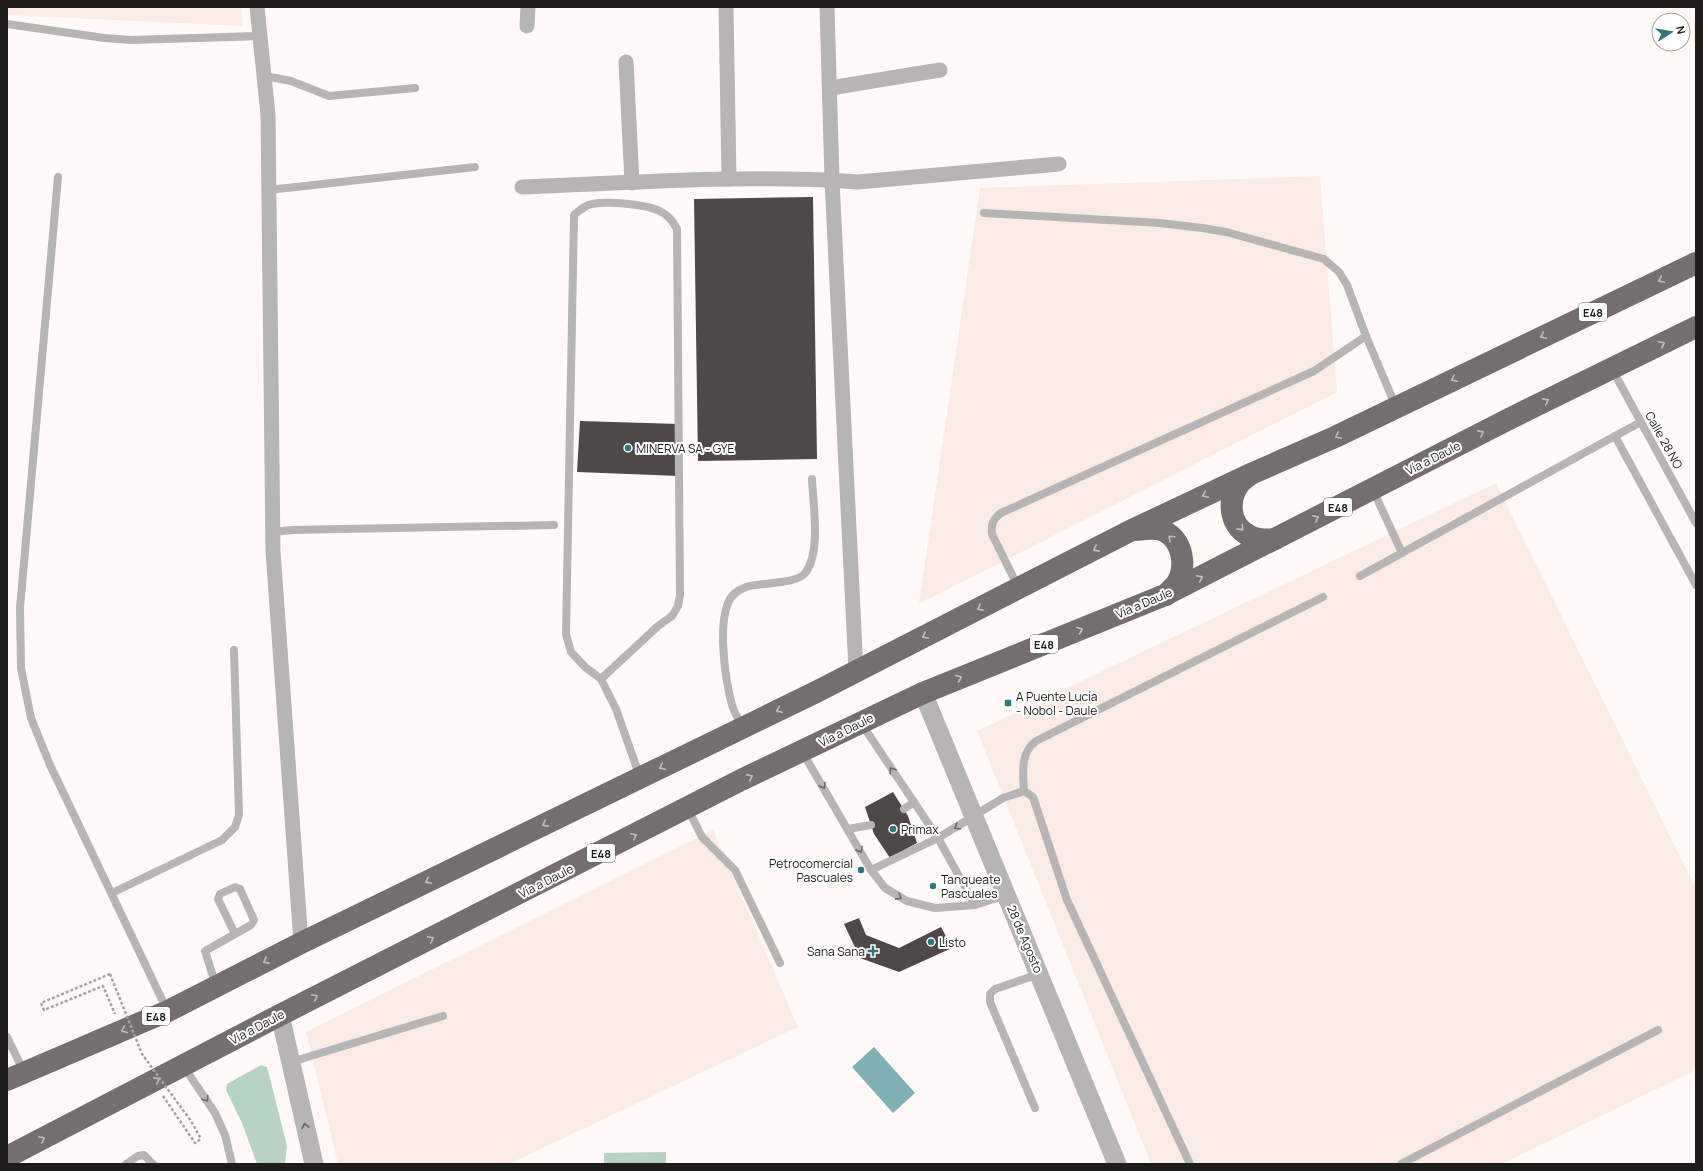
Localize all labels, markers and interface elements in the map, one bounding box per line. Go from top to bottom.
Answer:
north arrow [1651,12,1691,52]
text: N [1673,24,1689,35]
one-way arrow [1657,275,1665,283]
road number: E48 [1579,303,1607,321]
one-way arrow [1540,331,1548,339]
one-way arrow [1658,341,1666,349]
one-way arrow [1451,374,1459,381]
one-way arrow [1541,398,1549,406]
street label: Calle 28 NO [1641,408,1687,472]
one-way arrow [1477,430,1484,438]
one-way arrow [1334,431,1342,439]
street label: Vía a Daule [1403,437,1463,479]
place label: MINERVA SA - GYE [636,440,735,457]
marker: MINERVA SA - GYE [623,443,633,453]
one-way arrow [1202,490,1210,498]
road number: E48 [1324,498,1352,516]
one-way arrow [1311,516,1319,523]
one-way arrow [1236,523,1243,531]
one-way arrow [1168,535,1176,542]
one-way arrow [1092,544,1100,551]
one-way arrow [1196,575,1203,582]
street label: Vía a Daule [1113,584,1175,622]
one-way arrow [977,603,984,611]
one-way arrow [1077,626,1084,634]
one-way arrow [921,631,929,639]
road number: E48 [1030,635,1058,653]
one-way arrow [956,675,963,683]
place label: A Puente Lucía - Nobol - Daule [1016,688,1098,719]
marker: A Puente Lucía - Nobol - Daule [1003,698,1013,708]
one-way arrow [775,705,783,713]
street label: Vía a Daule [816,709,876,751]
one-way arrow [659,762,666,770]
one-way arrow [889,767,897,774]
one-way arrow [746,773,753,781]
one-way arrow [818,782,825,789]
one-way arrow [542,819,549,827]
place label: Primax [901,821,939,838]
one-way arrow [954,822,961,830]
marker: Primax [888,824,898,834]
one-way arrow [630,833,638,841]
road number: E48 [587,844,615,862]
one-way arrow [855,846,863,853]
place label: Petrocomercial Pascuales [769,855,853,886]
street label: Vía a Daule [516,860,576,902]
marker: Petrocomercial Pascuales [856,865,866,875]
place label: Tanqueate Pascuales [941,871,1001,902]
one-way arrow [425,876,432,884]
marker: Tanqueate Pascuales [928,881,938,891]
one-way arrow [895,892,902,899]
street label: 28 de Agosto [1003,902,1047,976]
place label: Listo [939,934,966,951]
one-way arrow [427,936,434,944]
marker: Listo [926,937,936,947]
place label: Sana Sana [807,943,865,960]
marker: Sana Sana [868,946,878,956]
one-way arrow [263,956,270,963]
one-way arrow [311,994,318,1002]
street label: Vía a Daule [227,1006,287,1048]
road number: E48 [142,1007,170,1025]
one-way arrow [121,1025,129,1033]
one-way arrow [153,1077,160,1085]
one-way arrow [201,1094,208,1101]
one-way arrow [302,1123,310,1129]
one-way arrow [37,1136,45,1144]

